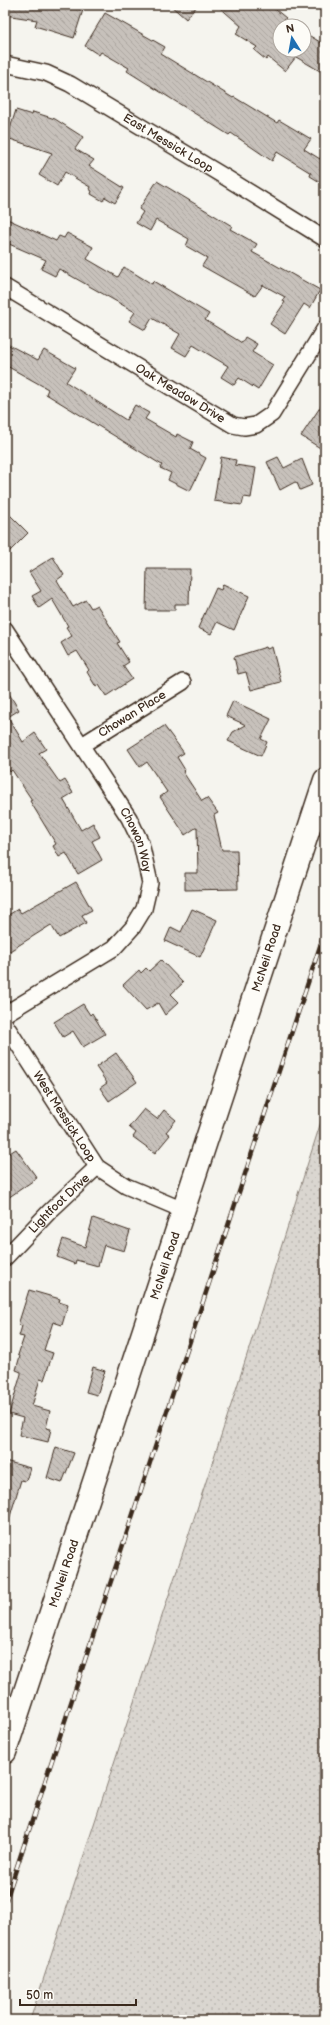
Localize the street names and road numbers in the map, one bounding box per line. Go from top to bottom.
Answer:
street label: East Messick Loop [120,110,216,176]
street label: Oak Meadow Drive [133,360,228,426]
street label: Chowan Place [95,687,169,741]
street label: Chowan Way [116,804,155,874]
street label: McNeil Road [248,922,285,994]
street label: West Messick Loop [30,1068,99,1165]
street label: Lightfoot Drive [26,1170,93,1236]
street label: McNeil Road [147,1230,183,1302]
street label: McNeil Road [46,1537,82,1609]

